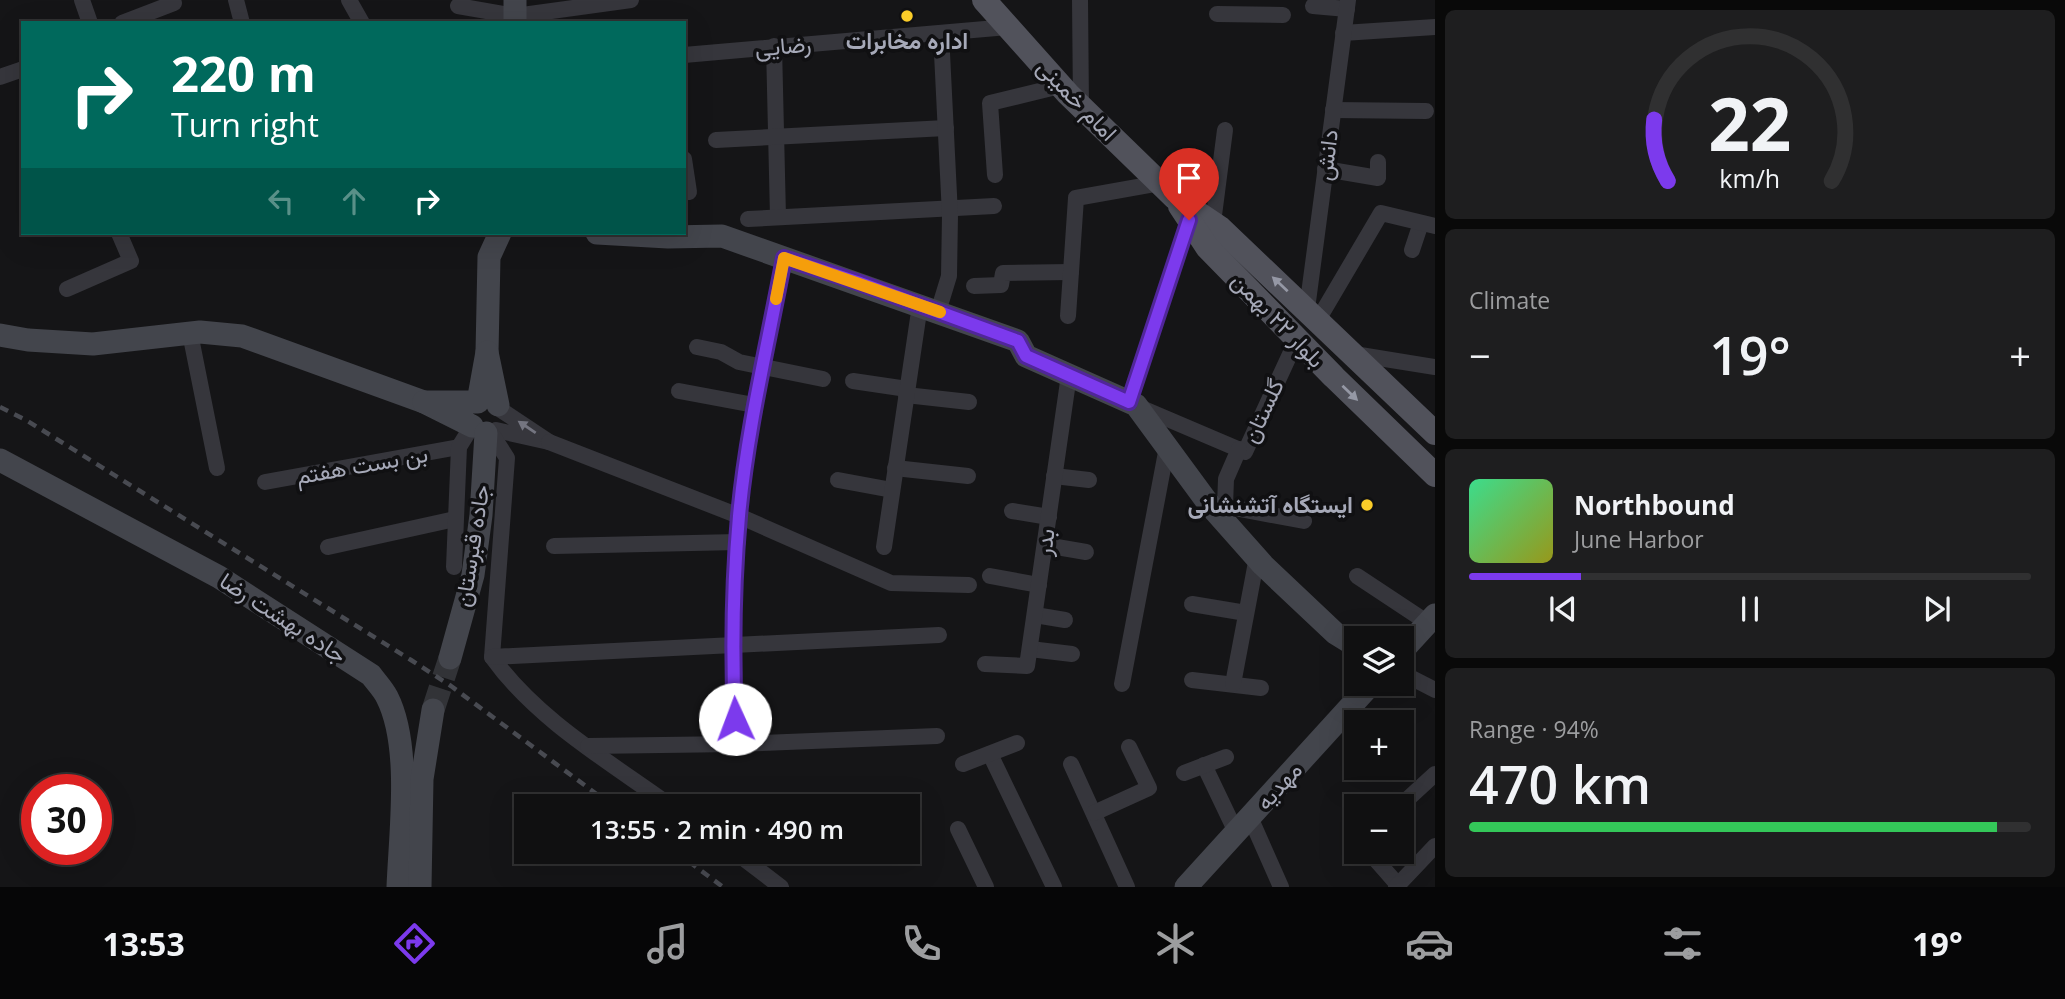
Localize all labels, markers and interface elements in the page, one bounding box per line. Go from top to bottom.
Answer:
marker: اداره مخابرات [899,8,915,24]
place label: اداره مخابرات [846,24,968,56]
street label: رضایی [753,27,812,63]
text: 220 m [171,40,316,106]
icon: right [56,49,147,140]
street label: امام خمینی [1030,51,1125,147]
text: 22 [1708,73,1792,172]
text: Turn right [171,103,319,146]
street label: دانش [1307,127,1345,182]
pin [1159,148,1219,220]
icon: arrive [1170,159,1208,197]
text: km/h [1720,160,1780,194]
icon: left [262,182,300,220]
icon: ahead [335,182,373,220]
icon: right [408,182,446,220]
street label: بلوار ۲۲ بهمن [1225,264,1332,374]
one-way arrow [1272,276,1289,292]
text: Climate [1469,284,1550,316]
text: 19° [1709,319,1791,390]
text: − [1469,329,1491,381]
text: + [2009,329,2031,381]
street label: گلستان [1233,373,1291,448]
one-way arrow [1341,384,1358,400]
one-way arrow [517,421,537,434]
street label: بن بست هفتم [293,437,430,491]
street label: جاده قبرستان [446,482,496,609]
text: Northbound [1574,487,1735,523]
place label: ایستگاه آتشنشانی [1187,488,1353,520]
marker: ایستگاه آتشنشانی [1359,497,1375,513]
text: June Harbor [1574,523,1704,555]
street label: بدر [1026,526,1062,558]
street label: جاده بهشت رضا [214,564,353,670]
icon: previous [1544,590,1582,628]
icon: pause [1731,590,1769,628]
icon: next [1918,590,1956,628]
map controls [1344,626,1414,864]
button: layers [1344,626,1414,696]
position arrow [698,682,772,756]
button: + [1344,710,1414,780]
text: Range · 94% [1469,713,1599,745]
text: 470 km [1469,748,1651,819]
street label: مهدیه [1248,754,1309,816]
speed limit sign: 30 [21,774,112,865]
button: − [1344,794,1414,864]
text: 13:55 · 2 min · 490 m [590,811,844,847]
icon: directions [390,919,439,968]
icon: music [643,919,692,968]
icon: phone [897,919,946,968]
icon: climate [1151,919,1200,968]
icon: car [1405,919,1454,968]
icon: filters [1658,919,1707,968]
text: 13:53 [102,922,185,965]
text: 19° [1912,922,1963,965]

